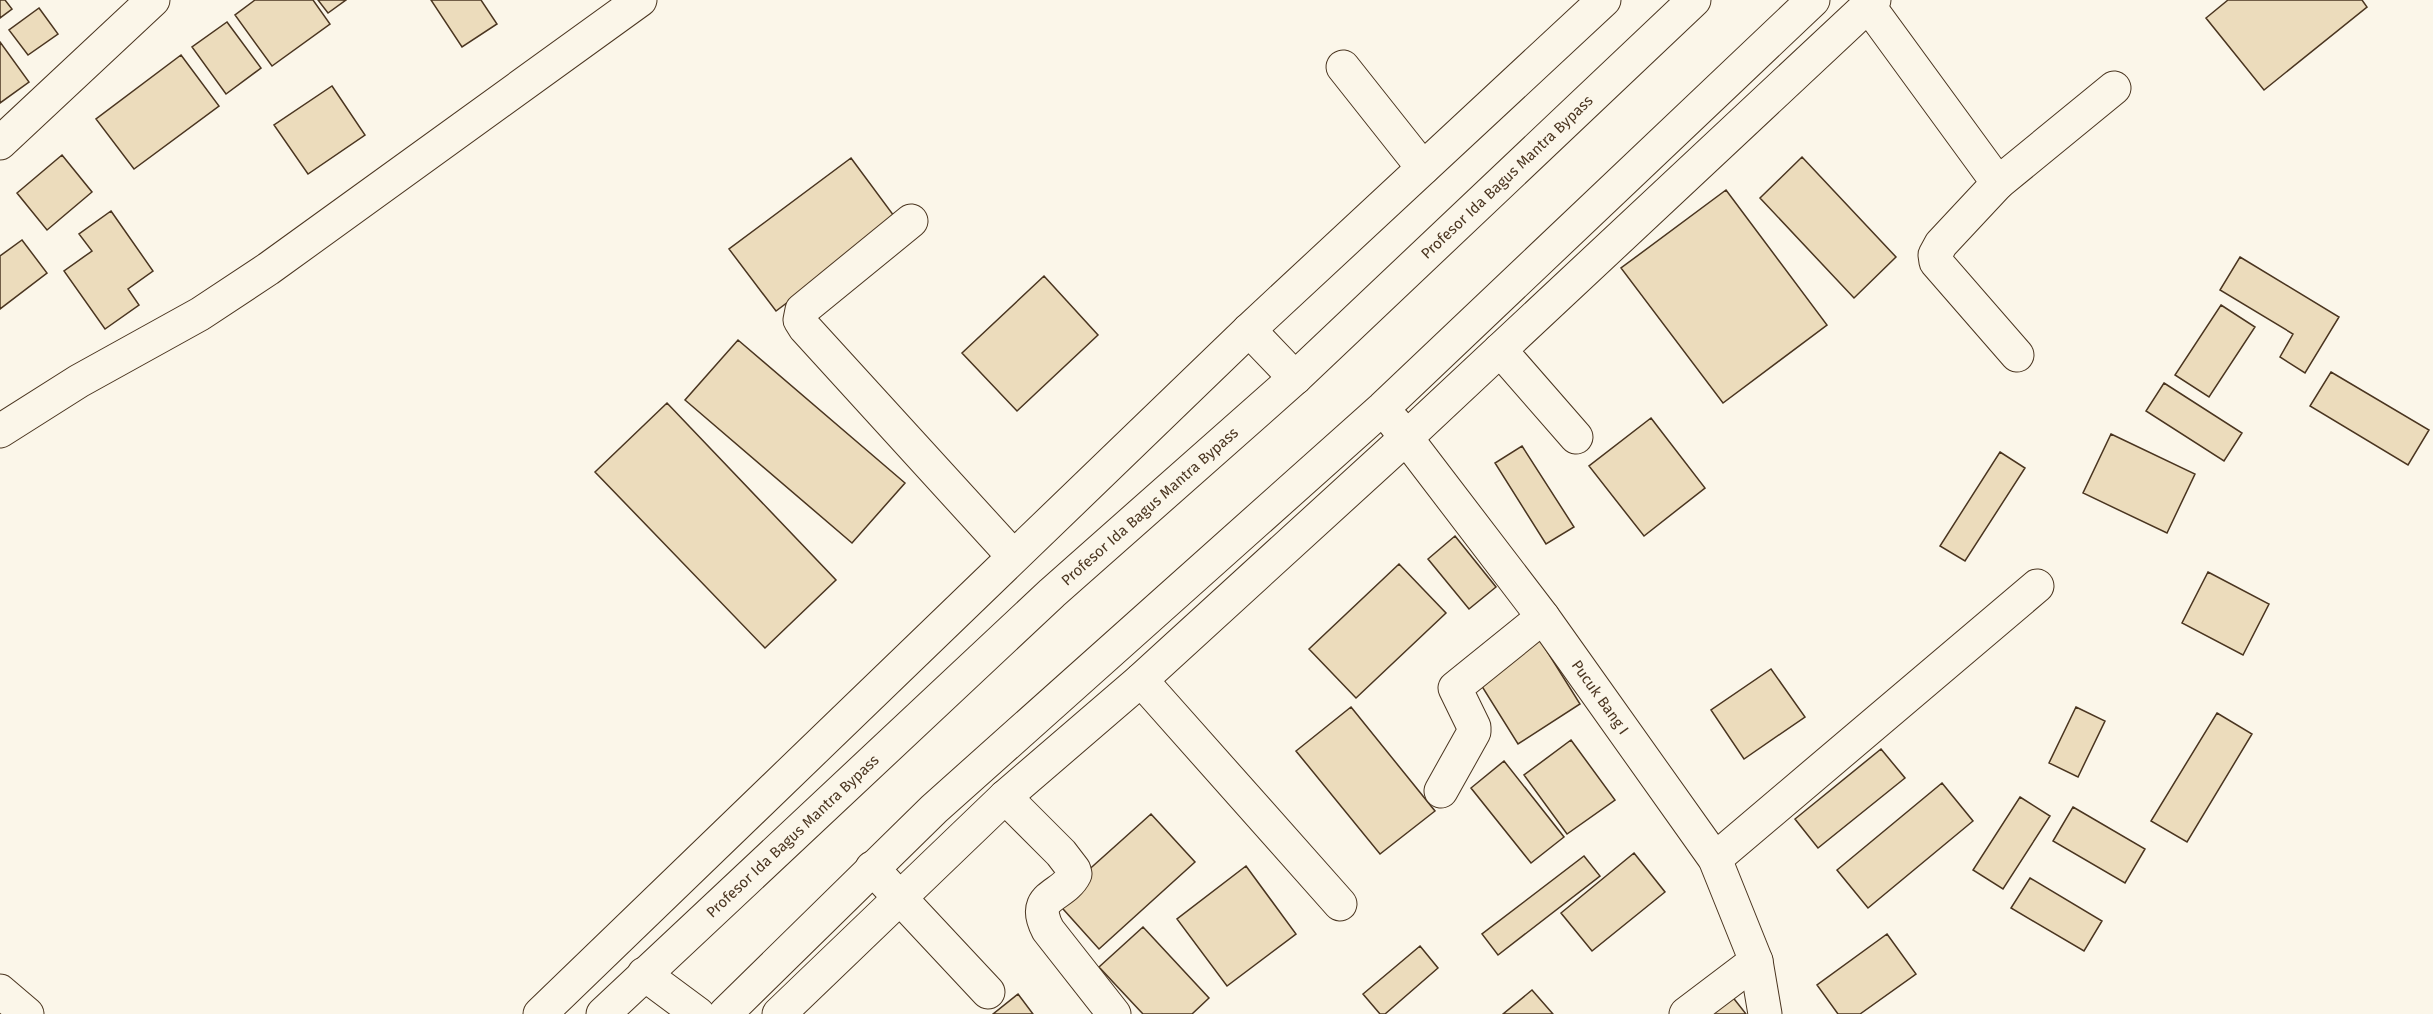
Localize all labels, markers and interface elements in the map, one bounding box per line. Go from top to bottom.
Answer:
street label: Profesor Ida Bagus Mantra Bypass [1417,92,1597,263]
street label: Profesor Ida Bagus Mantra Bypass [1058,424,1242,589]
street label: Pucuk Bang I [1568,657,1633,738]
street label: Profesor Ida Bagus Mantra Bypass [703,751,883,921]

